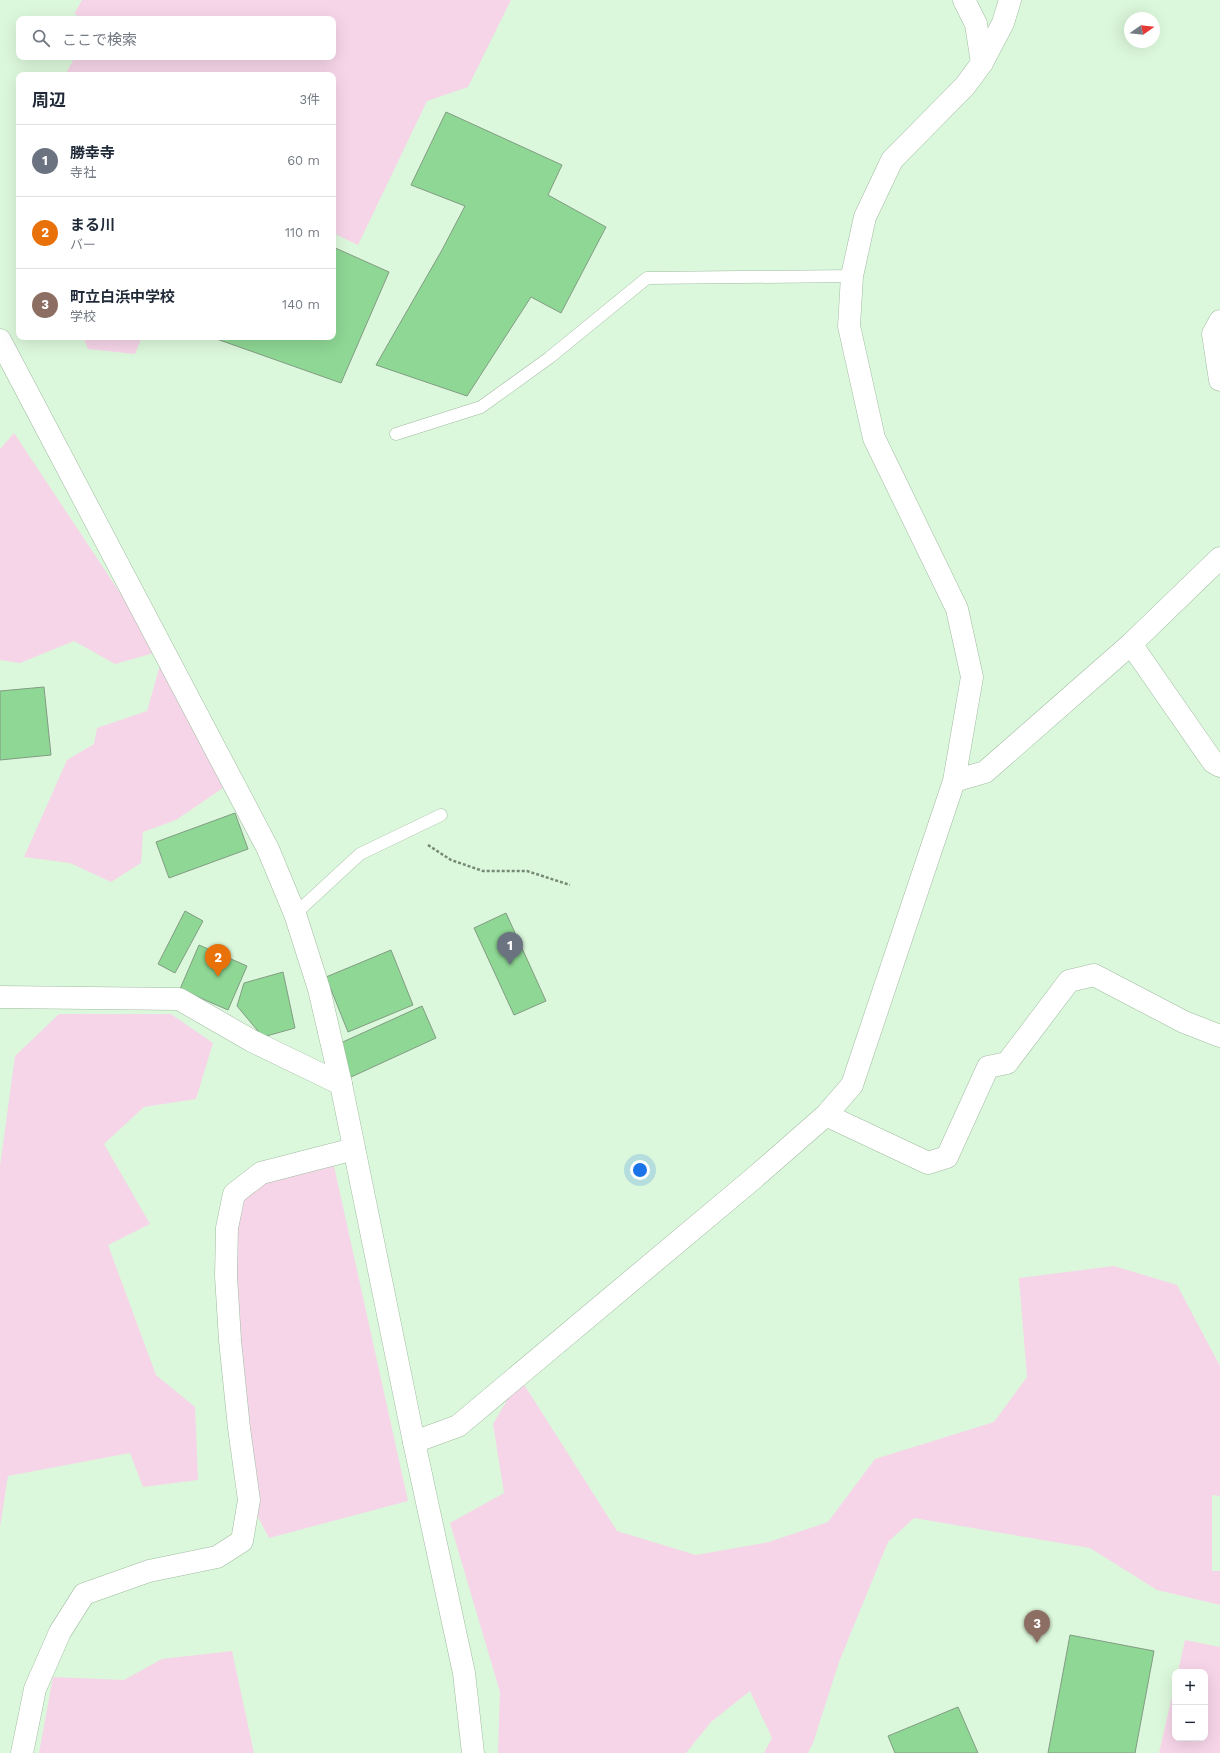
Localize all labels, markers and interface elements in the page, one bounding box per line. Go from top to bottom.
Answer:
north arrow [1124,12,1160,48]
search box [16,16,336,60]
icon: search [30,27,52,49]
text: ここで検索 [62,31,137,49]
text: 周辺 [32,90,66,110]
text: 3件 [299,92,320,107]
text: 勝幸寺 [70,144,115,162]
text: 1 [42,153,48,168]
text: 60 m [287,153,320,168]
text: 寺社 [70,165,96,180]
text: まる川 [70,216,115,234]
text: 2 [41,225,49,240]
text: 110 m [285,225,320,240]
text: バー [70,237,96,252]
text: 町立白浜中学校 [70,288,175,306]
text: 3 [41,297,49,312]
text: 140 m [282,297,320,312]
text: 学校 [70,309,96,324]
pin: 1 [497,932,523,965]
pin: 2 [205,944,231,977]
your location [630,1160,650,1180]
pin: 3 [1024,1610,1050,1643]
map controls [1172,1669,1208,1741]
button: + [1172,1669,1208,1705]
button: − [1172,1705,1208,1741]

